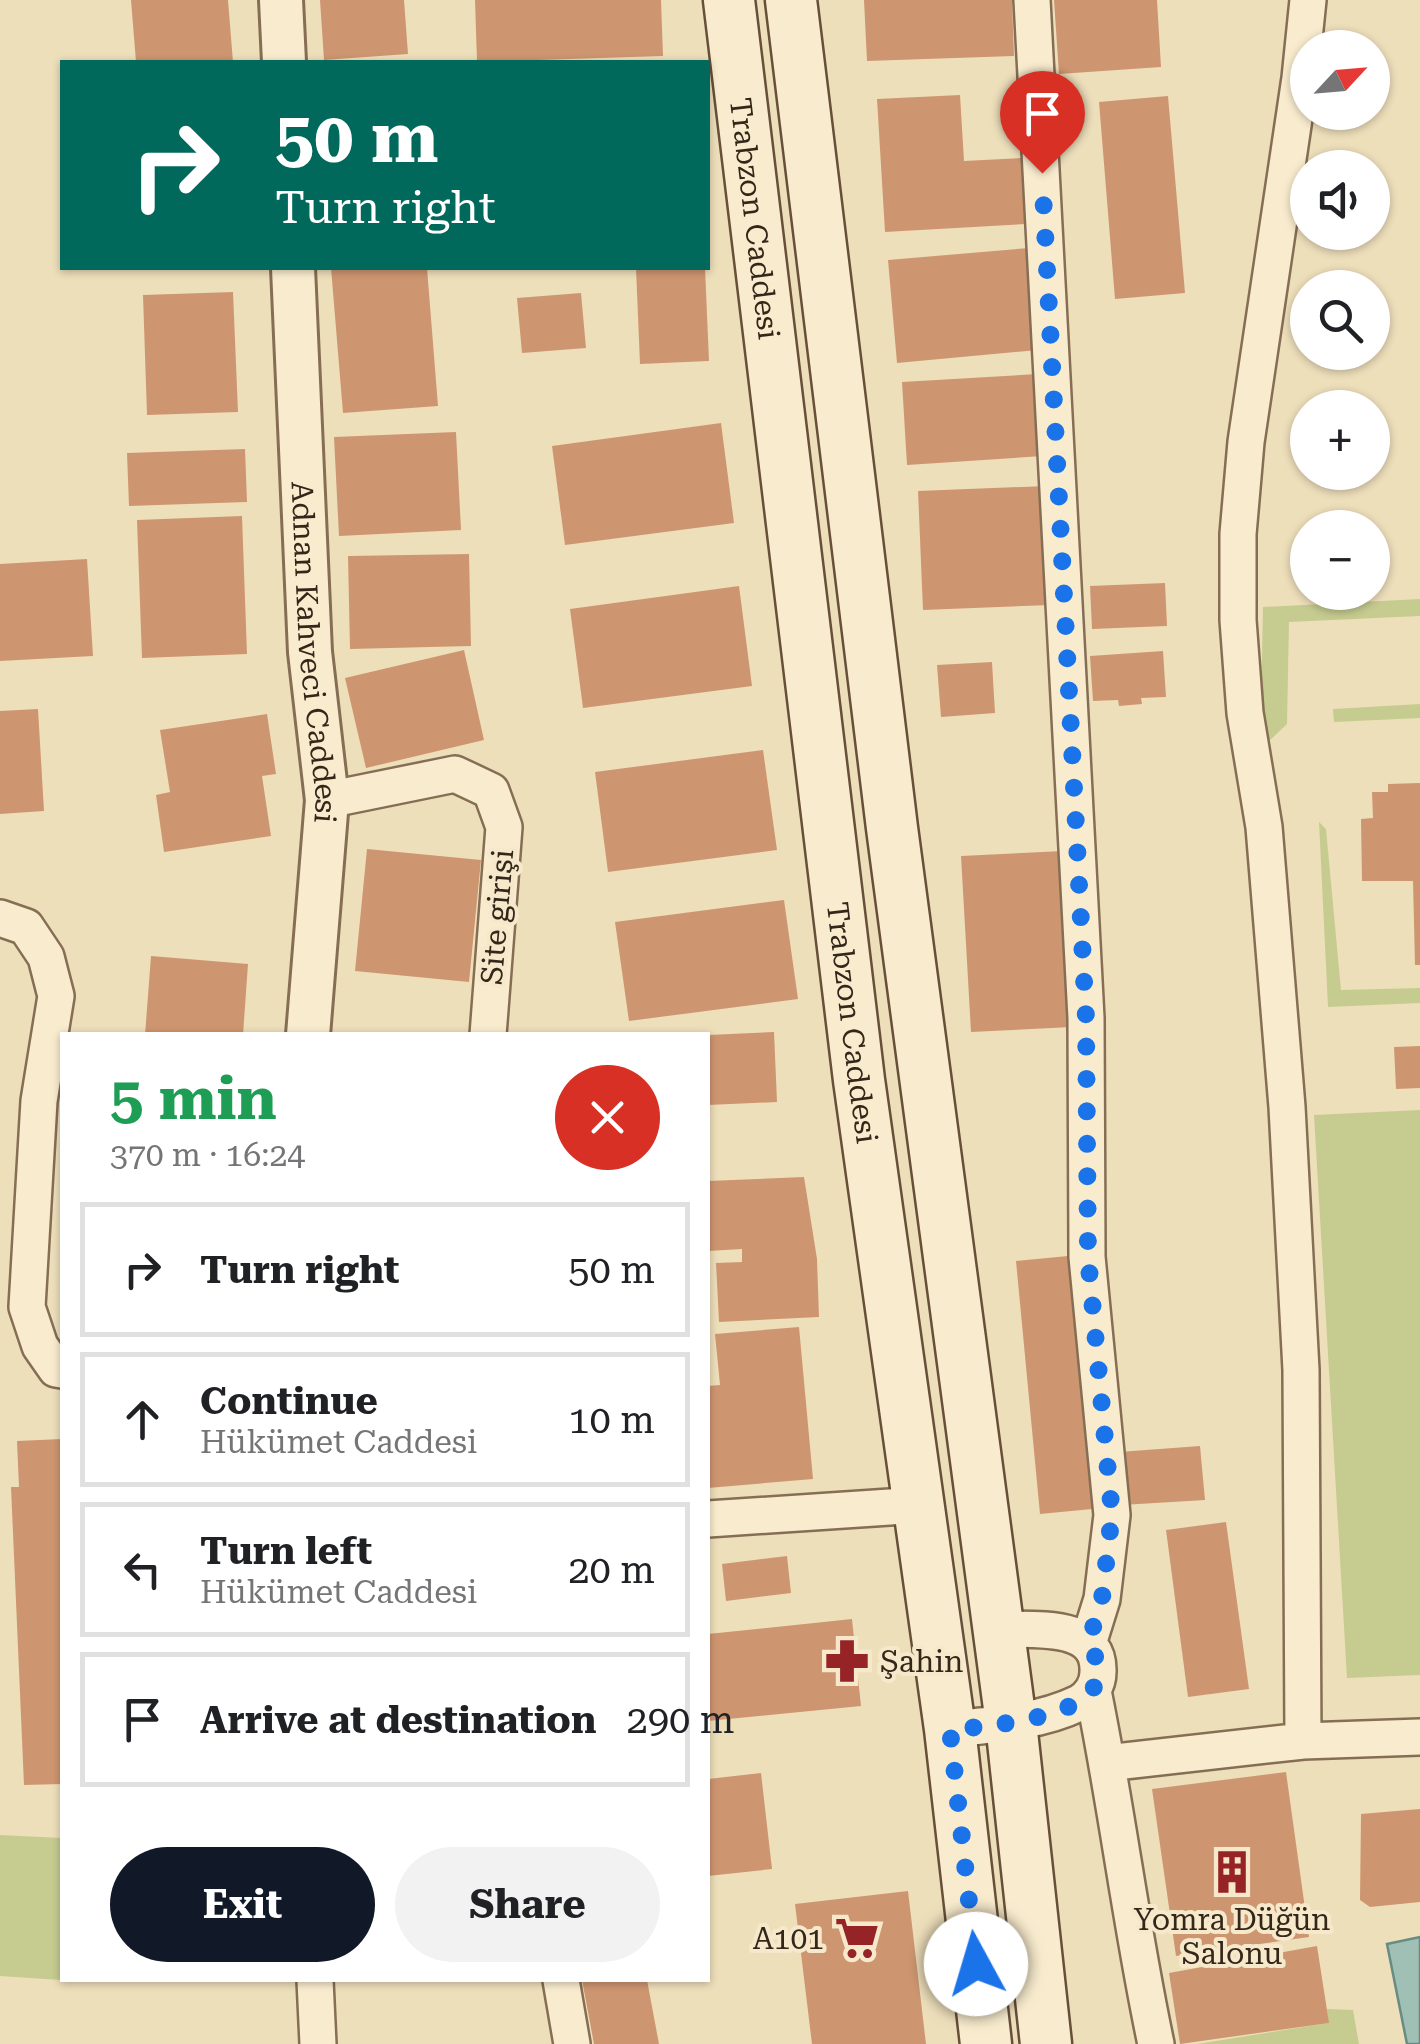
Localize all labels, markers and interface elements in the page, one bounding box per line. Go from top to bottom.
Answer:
north arrow [1290,30,1390,130]
map controls [1290,30,1390,610]
pin [1000,71,1085,174]
icon: arrive [1015,86,1070,141]
street label: Trabzon Caddesi [723,96,787,341]
text: 50 m [275,97,439,179]
icon: right [110,100,240,230]
button: sound [1290,150,1390,250]
text: Turn right [275,181,496,234]
button: search [1290,270,1390,370]
button: + [1290,390,1390,490]
street label: Adnan Kahveci Caddesi [285,480,344,825]
button: − [1290,510,1390,610]
street label: Site girişi [474,848,520,986]
street label: Trabzon Caddesi [820,900,885,1146]
text: 5 min [110,1063,277,1134]
button: close [555,1065,660,1170]
text: 370 m · 16:24 [110,1136,305,1174]
icon: right [115,1242,170,1297]
text: Turn right [200,1248,399,1292]
text: 50 m [568,1248,655,1292]
text: Continue [200,1379,378,1423]
icon: ahead [115,1392,170,1447]
text: 10 m [568,1398,655,1442]
text: Hükümet Caddesi [200,1423,477,1461]
text: Turn left [200,1529,372,1573]
icon: left [115,1542,170,1597]
text: 20 m [568,1548,655,1592]
text: Hükümet Caddesi [200,1573,477,1611]
pharmacy icon: Şahin [823,1637,871,1685]
place label: Şahin [880,1644,963,1679]
icon: arrive [115,1692,170,1747]
text: Arrive at destination [200,1698,596,1742]
text: 290 m [626,1698,735,1742]
button: Exit [110,1847,375,1962]
button: Share [395,1847,660,1962]
building icon: Yomra Düğün Salonu [1208,1848,1256,1896]
place label: Yomra Düğün Salonu [1134,1902,1330,1971]
position arrow [924,1912,1028,2016]
supermarket icon: A101 [833,1914,881,1962]
place label: A101 [753,1921,824,1956]

